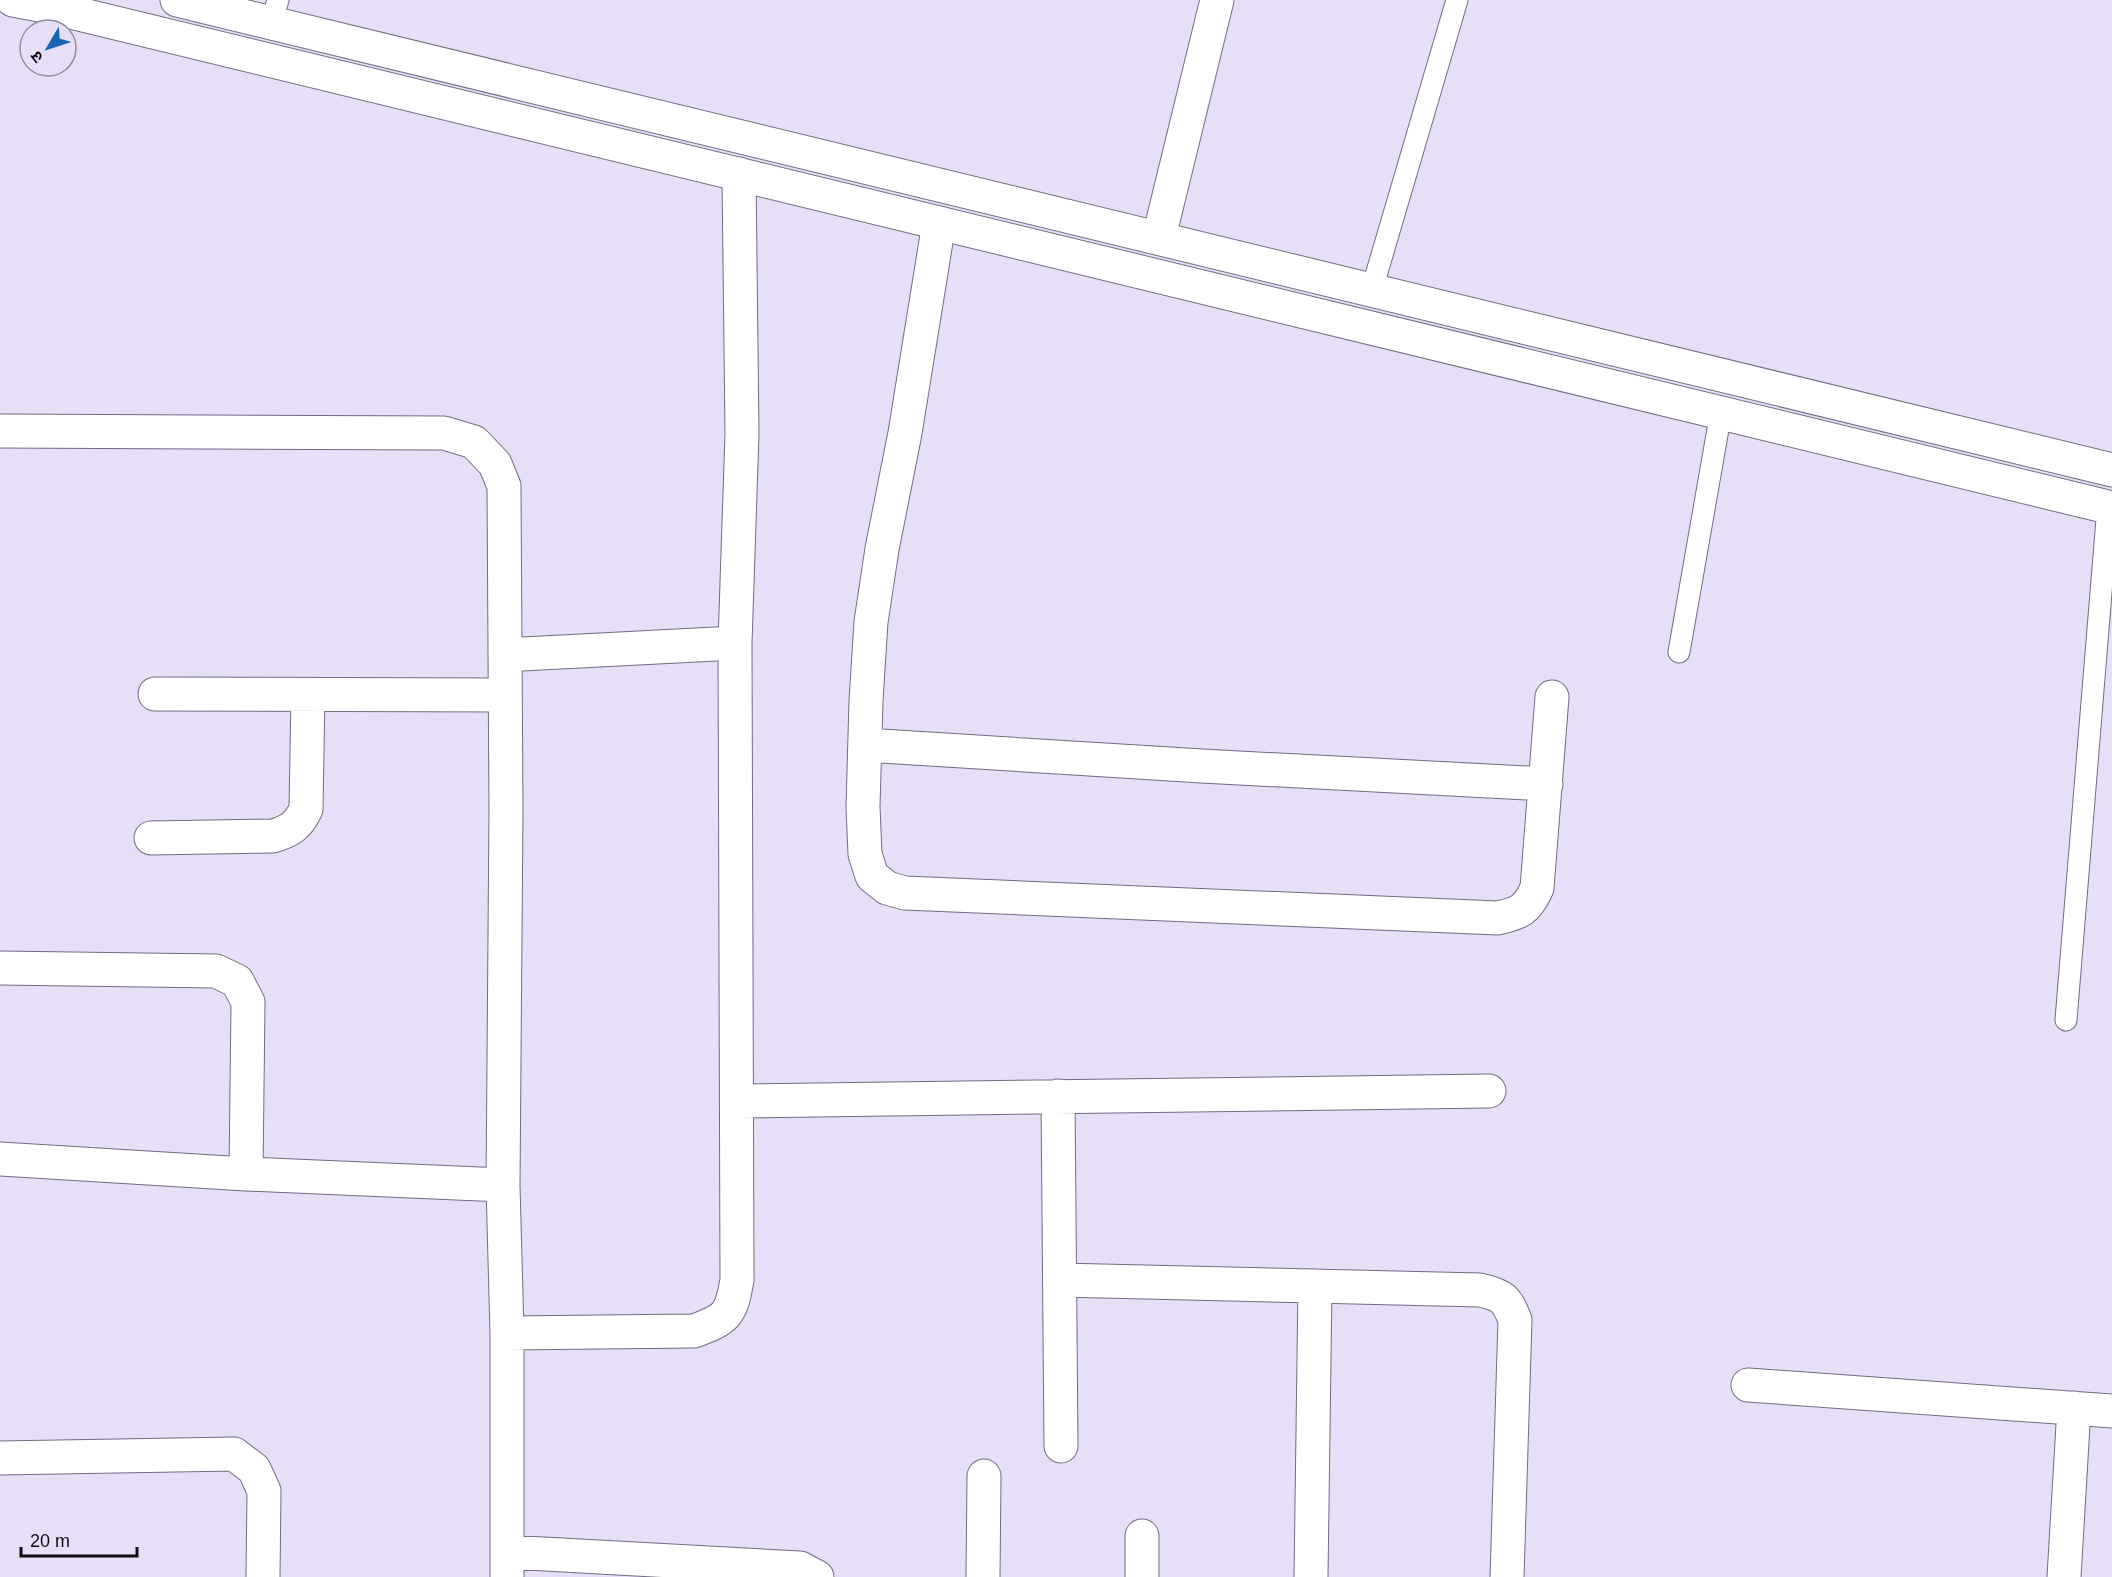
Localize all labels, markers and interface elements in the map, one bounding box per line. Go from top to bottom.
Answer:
north arrow [18,18,78,78]
text: उ [27,48,46,66]
scale bar [21,1520,136,1558]
text: 20 m [30,1531,70,1551]

